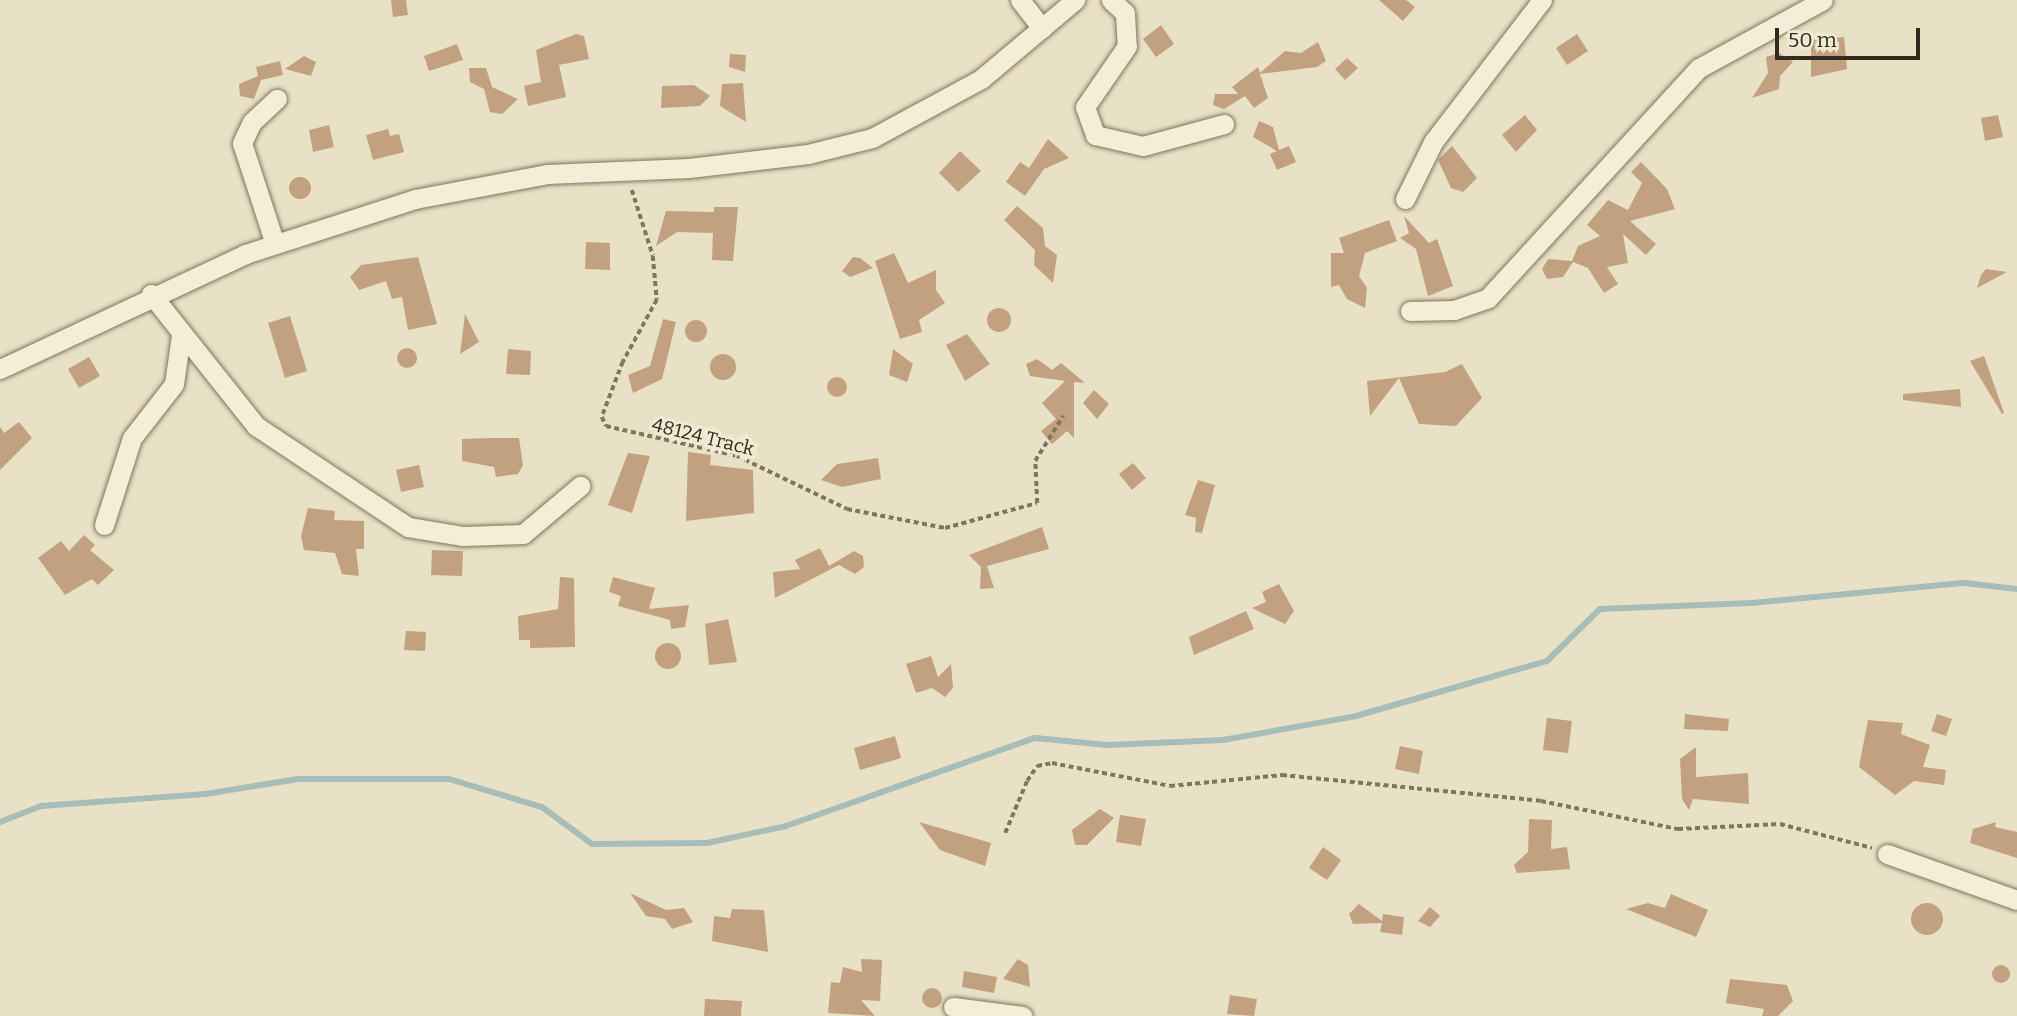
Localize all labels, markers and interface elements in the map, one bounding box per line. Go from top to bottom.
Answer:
scale bar [1779,14,1924,58]
text: 50 m [1788,27,1837,53]
street label: 48124 Track [650,413,756,461]

